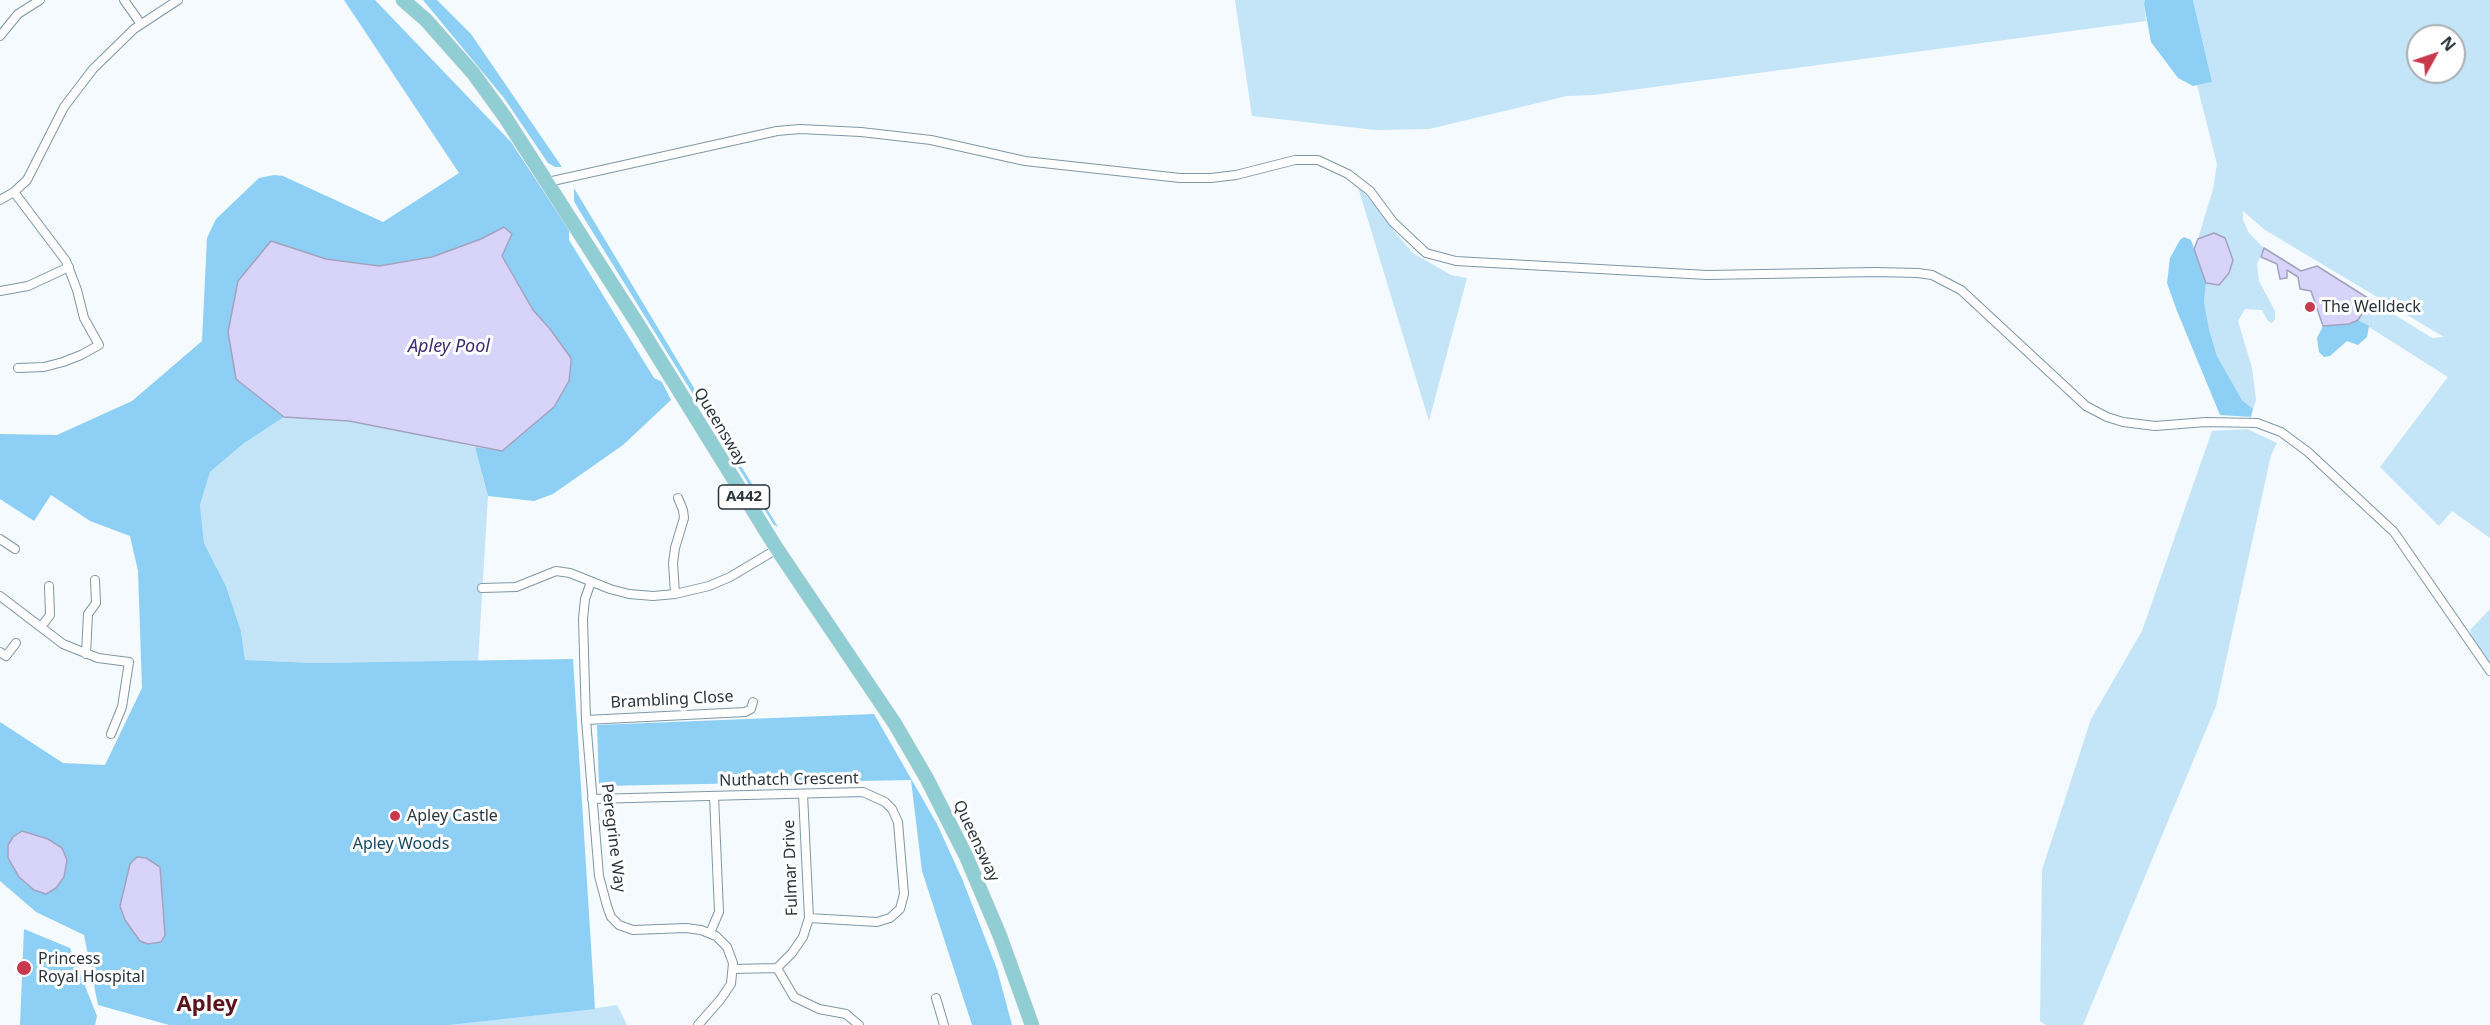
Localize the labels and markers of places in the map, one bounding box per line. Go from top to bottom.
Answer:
place label: The Welldeck [2322,297,2421,317]
marker: The Welldeck [2303,300,2317,314]
place label: Apley Castle [407,806,498,826]
marker: Apley Castle [388,809,402,823]
place label: Princess Royal Hospital [38,949,145,987]
marker: Princess Royal Hospital [15,959,33,977]

